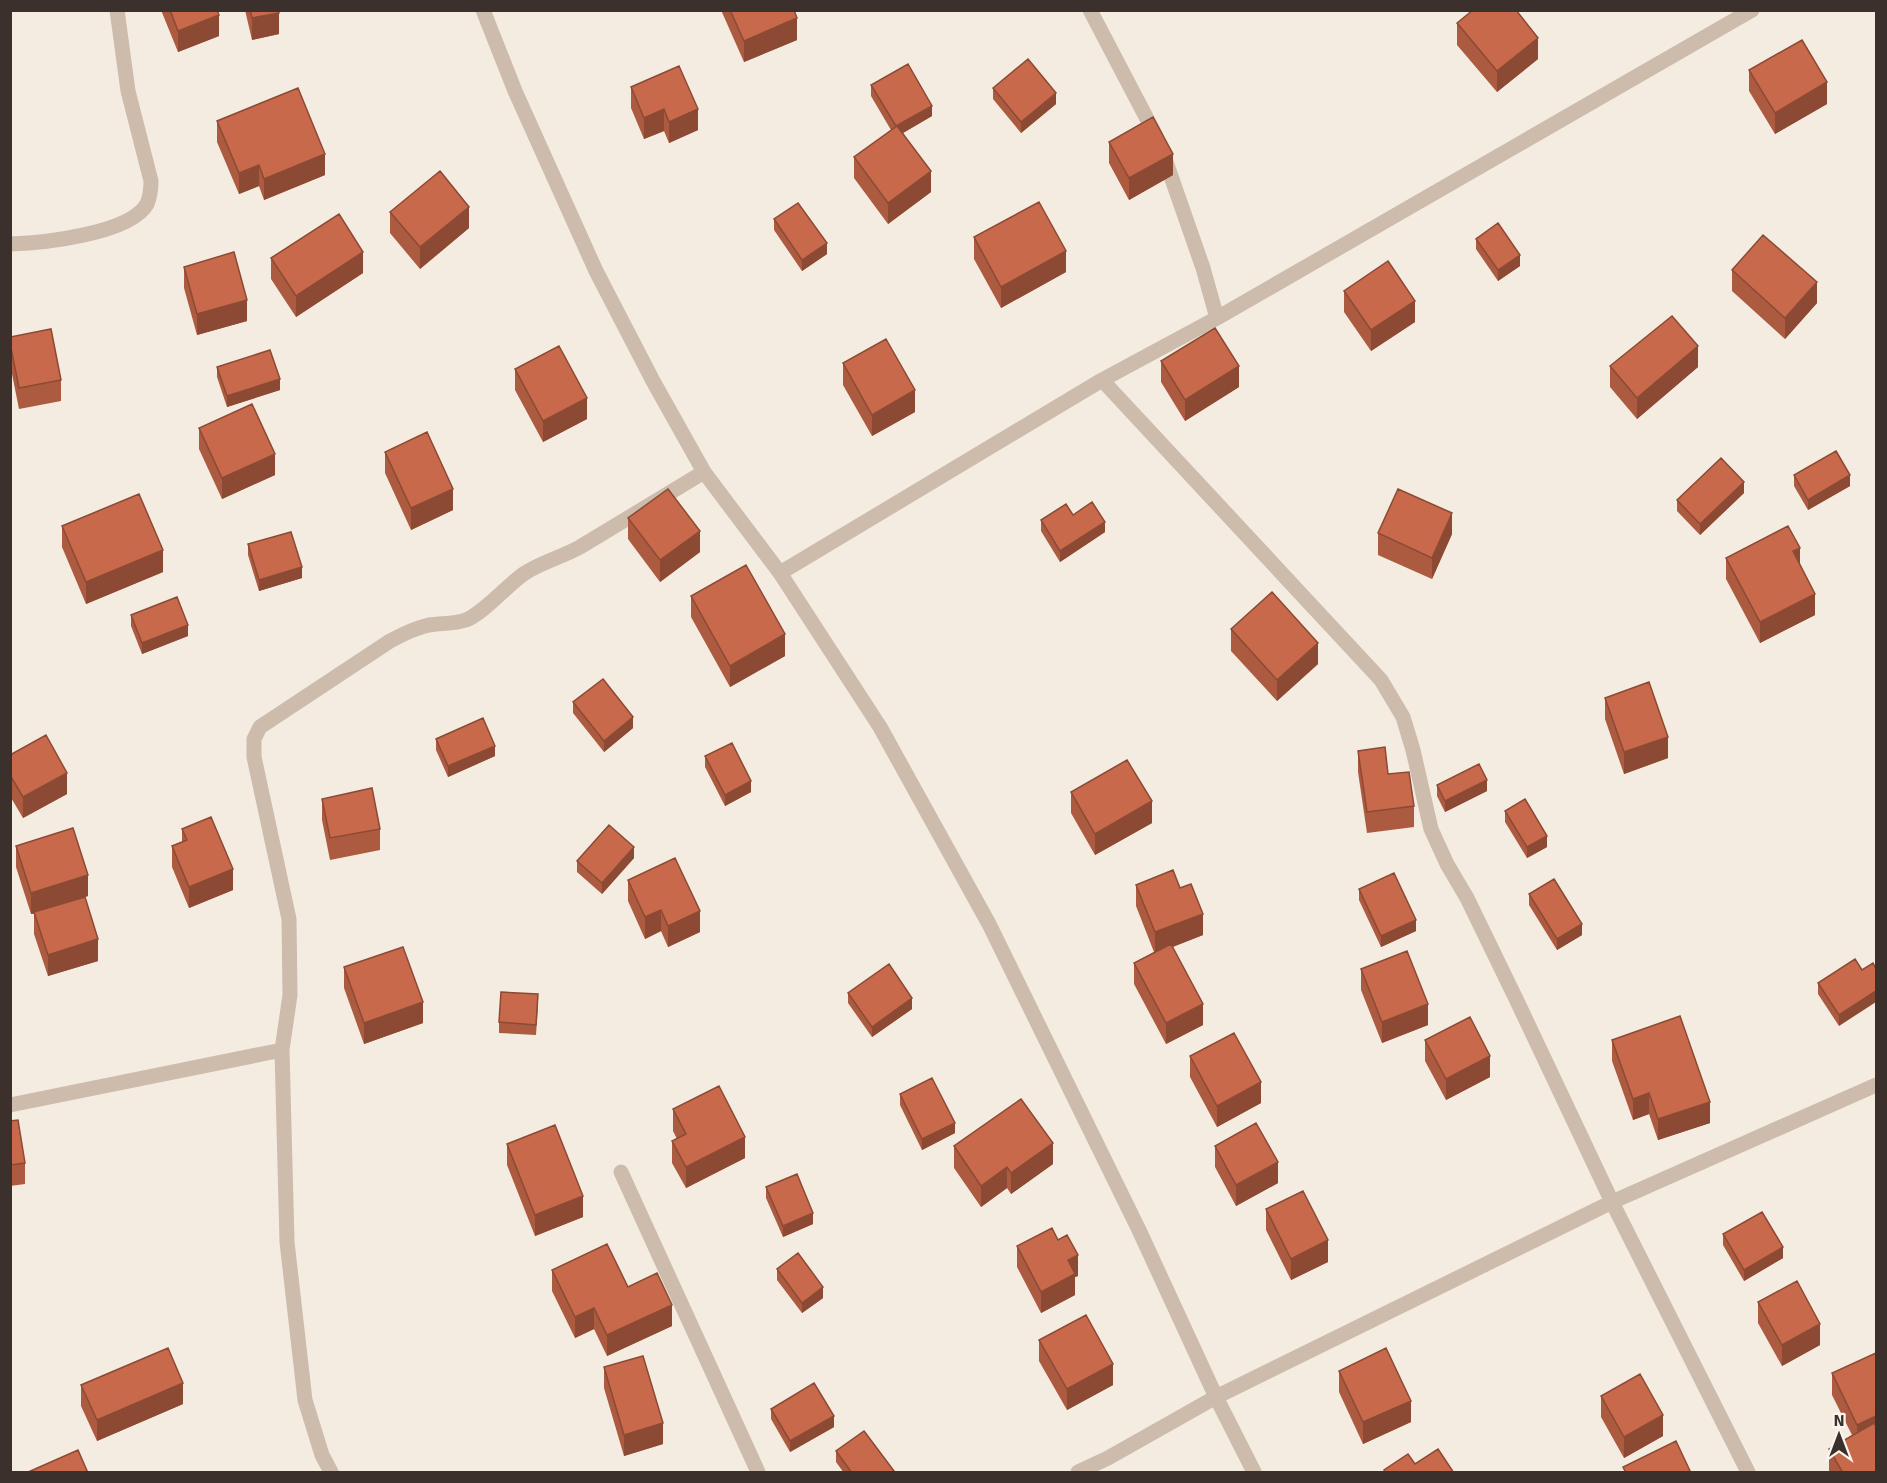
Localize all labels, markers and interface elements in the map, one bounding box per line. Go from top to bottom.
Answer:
north arrow [1809,1405,1869,1465]
text: N [1833,1411,1845,1431]

